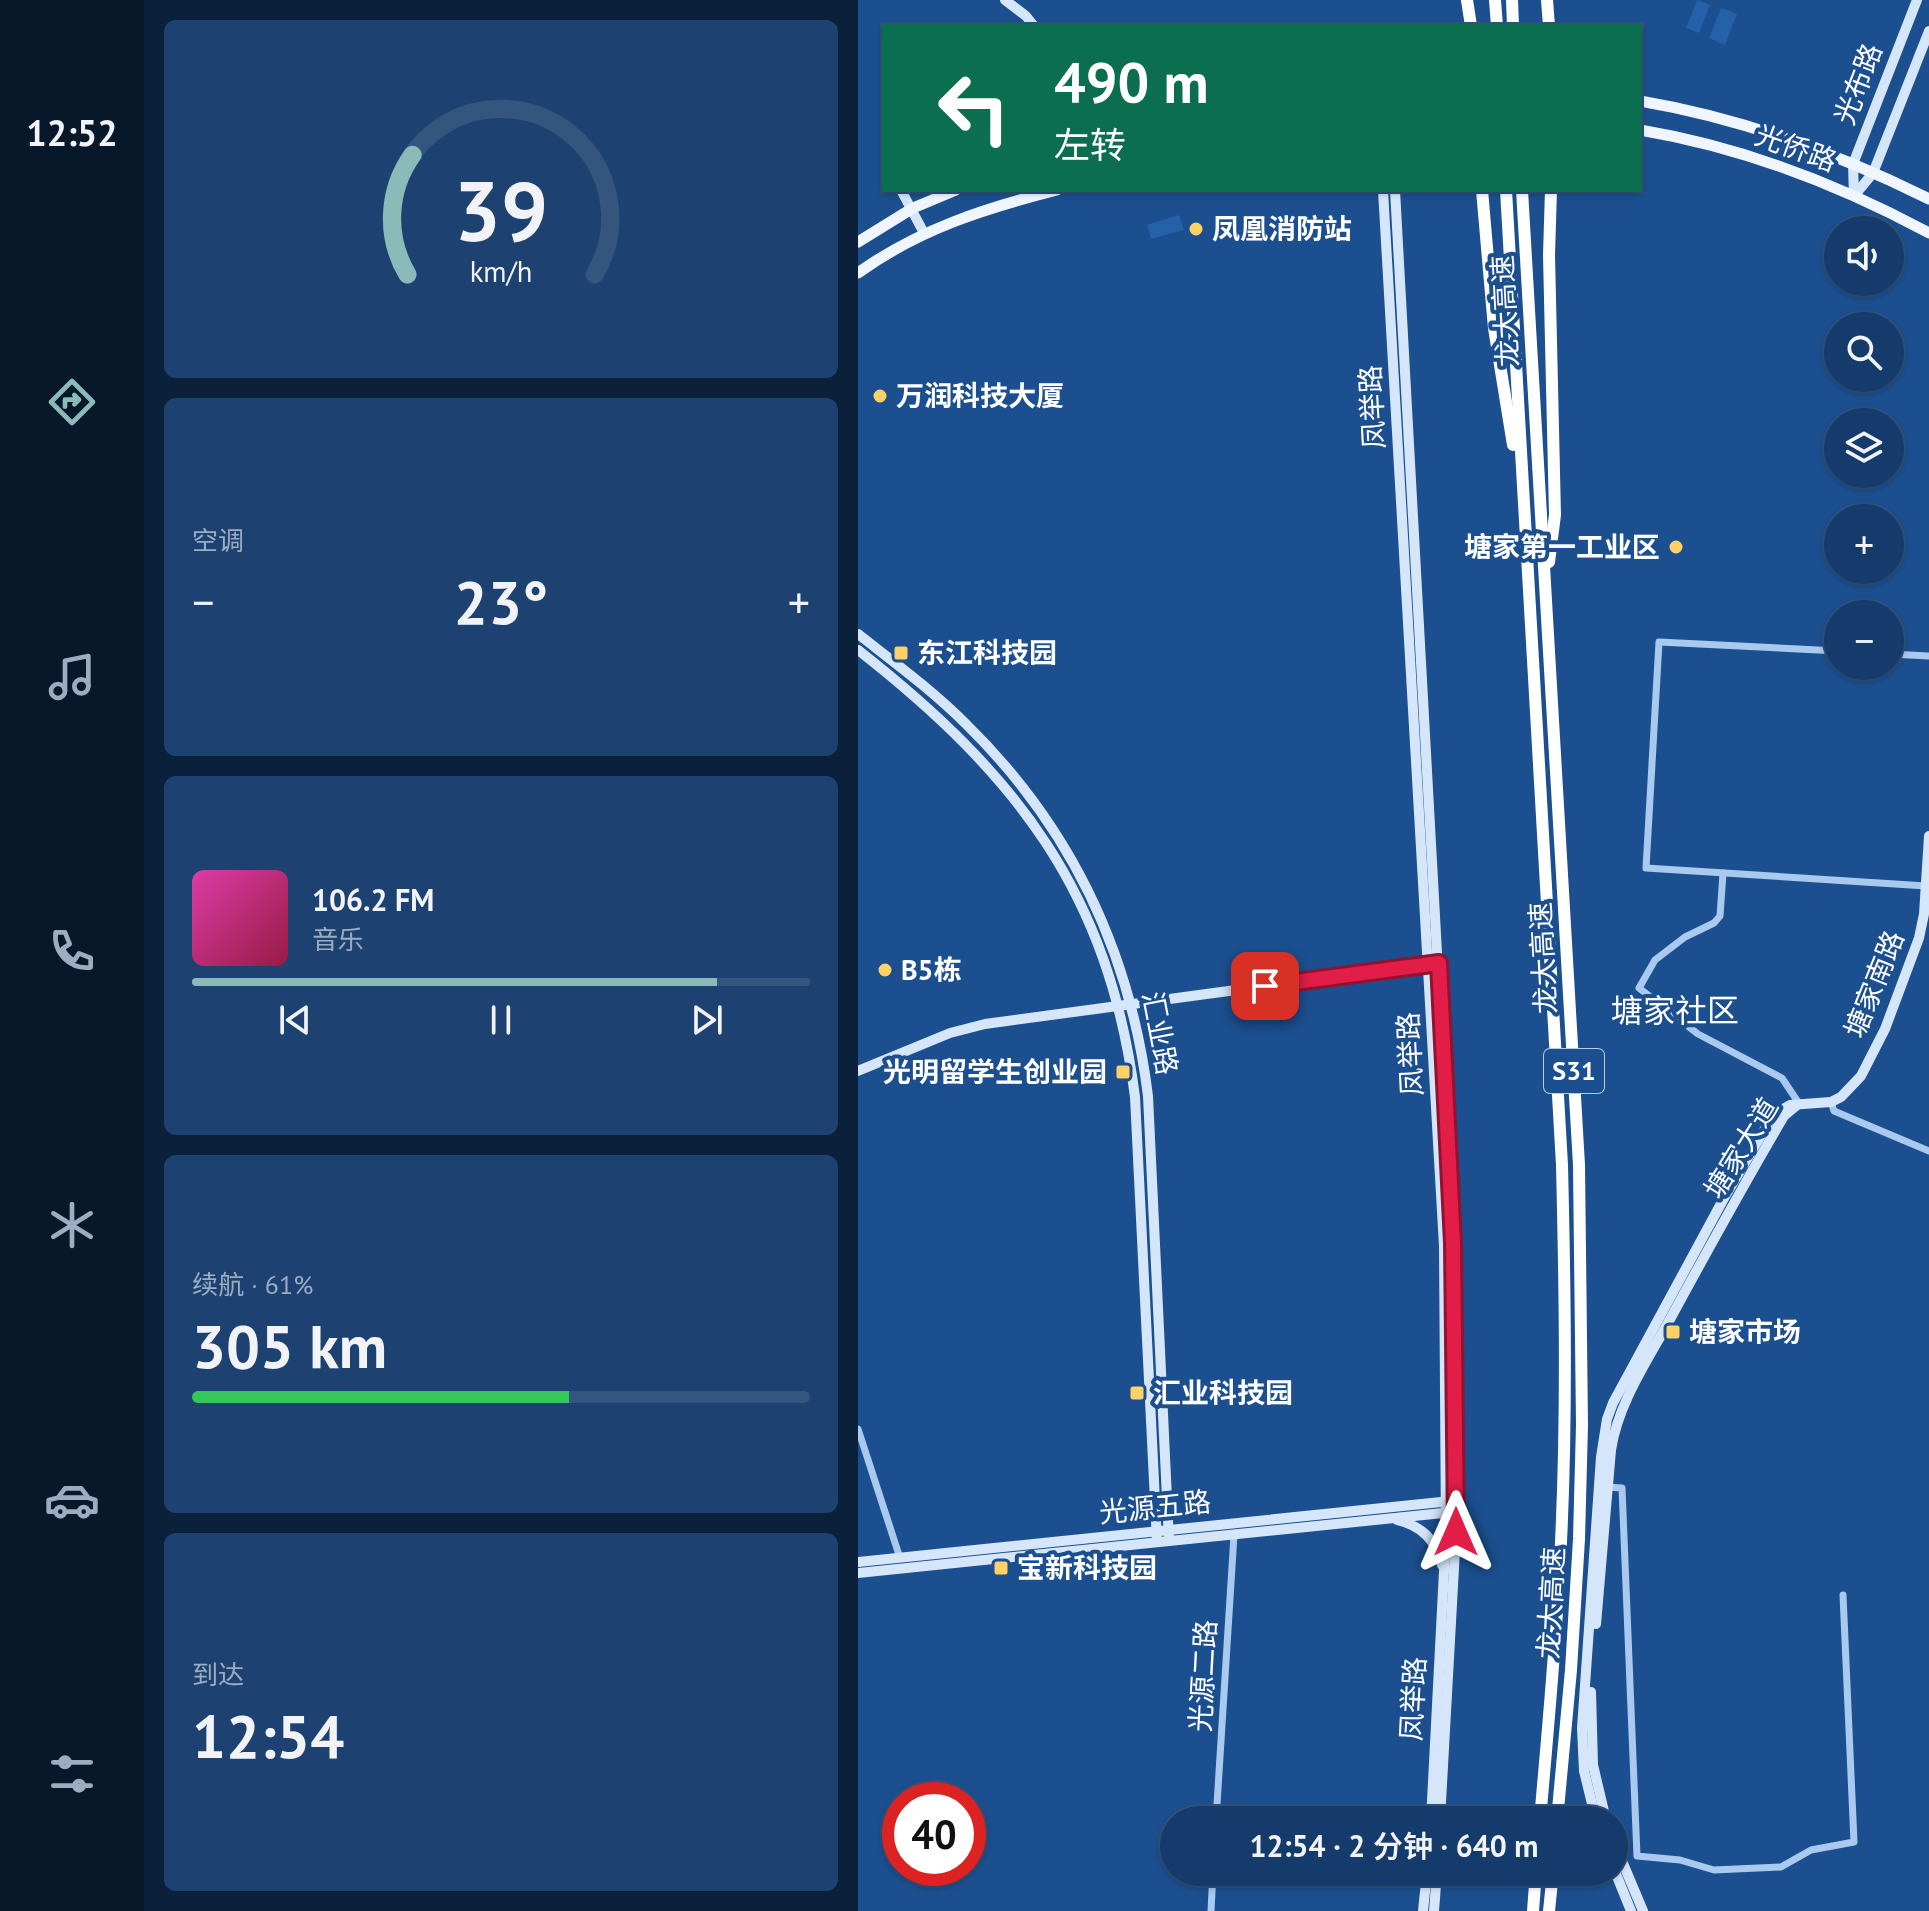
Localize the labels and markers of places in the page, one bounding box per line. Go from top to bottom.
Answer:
place label: 凤凰消防站 [1212,210,1352,247]
marker: 凤凰消防站 [1187,220,1205,238]
place label: 万润科技大厦 [896,377,1064,414]
marker: 万润科技大厦 [871,387,889,405]
place label: 塘家第一工业区 [1464,528,1660,565]
marker: 塘家第一工业区 [1667,538,1685,556]
place label: 东江科技园 [917,634,1057,671]
marker: 东江科技园 [892,644,910,662]
place label: B5栋 [901,951,961,988]
pin [1231,952,1299,1020]
marker: B5栋 [876,961,894,979]
place label: 光明留学生创业园 [883,1053,1107,1090]
marker: 光明留学生创业园 [1114,1063,1132,1081]
place label: 塘家市场 [1689,1313,1801,1350]
marker: 塘家市场 [1664,1323,1682,1341]
place label: 汇业科技园 [1153,1374,1293,1411]
marker: 汇业科技园 [1128,1384,1146,1402]
place label: 宝新科技园 [1017,1549,1157,1586]
marker: 宝新科技园 [992,1559,1010,1577]

